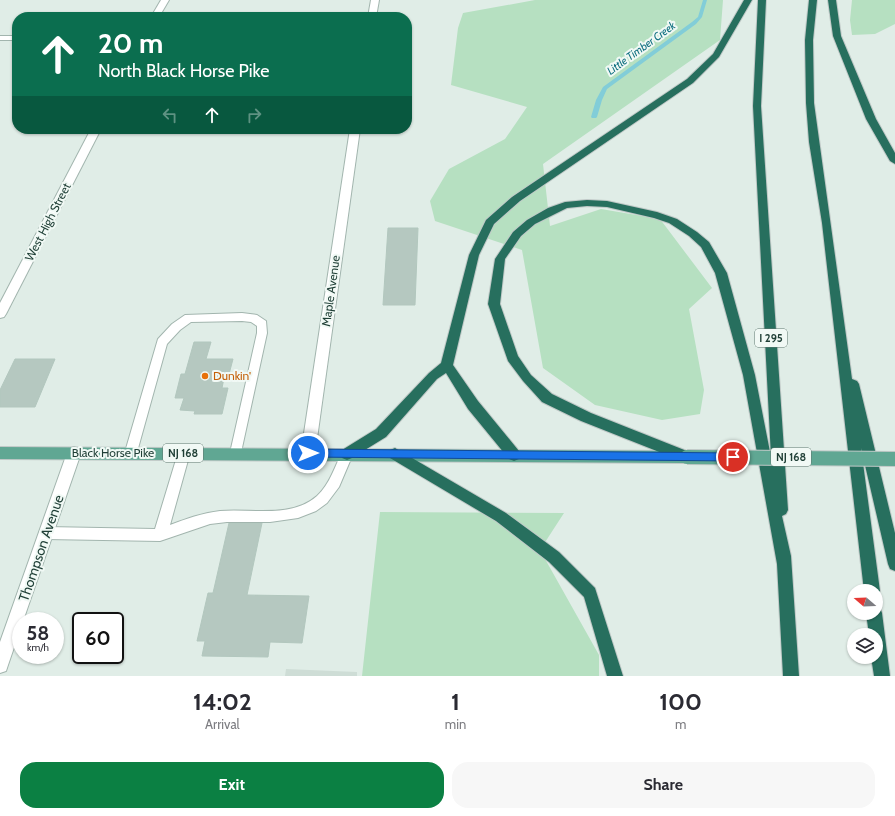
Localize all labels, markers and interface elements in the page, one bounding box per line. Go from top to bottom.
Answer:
water label: Little Timber Creek [604,18,678,78]
text: 20 m [98,26,163,60]
icon: ahead [32,28,84,80]
text: North Black Horse Pike [98,60,269,82]
icon: left [159,104,181,126]
icon: ahead [201,104,223,126]
icon: right [243,104,265,126]
street label: West High Street [21,180,74,263]
street label: Maple Avenue [318,254,343,328]
road number: I 295 [755,329,787,347]
place label: Dunkin' [213,368,251,383]
marker: Dunkin' [200,371,210,381]
position arrow [287,432,329,474]
pin [716,440,750,474]
road number: NJ 168 [163,444,203,462]
street label: Black Horse Pike [72,445,154,460]
icon: arrive [722,446,744,468]
road number: NJ 168 [771,448,811,466]
street label: Thompson Avenue [14,492,68,604]
north arrow [847,584,883,620]
map controls [847,584,883,664]
speed limit sign: 60 [72,612,124,664]
text: 58 [27,621,49,645]
button: layers [847,628,883,664]
text: km/h [27,641,49,654]
text: 14:02 [193,687,252,716]
text: 1 [451,687,460,716]
text: 100 [659,687,702,716]
text: Arrival [205,716,240,732]
text: min [445,716,466,732]
text: m [675,716,686,732]
button: Exit [20,762,444,808]
button: Share [452,762,875,808]

